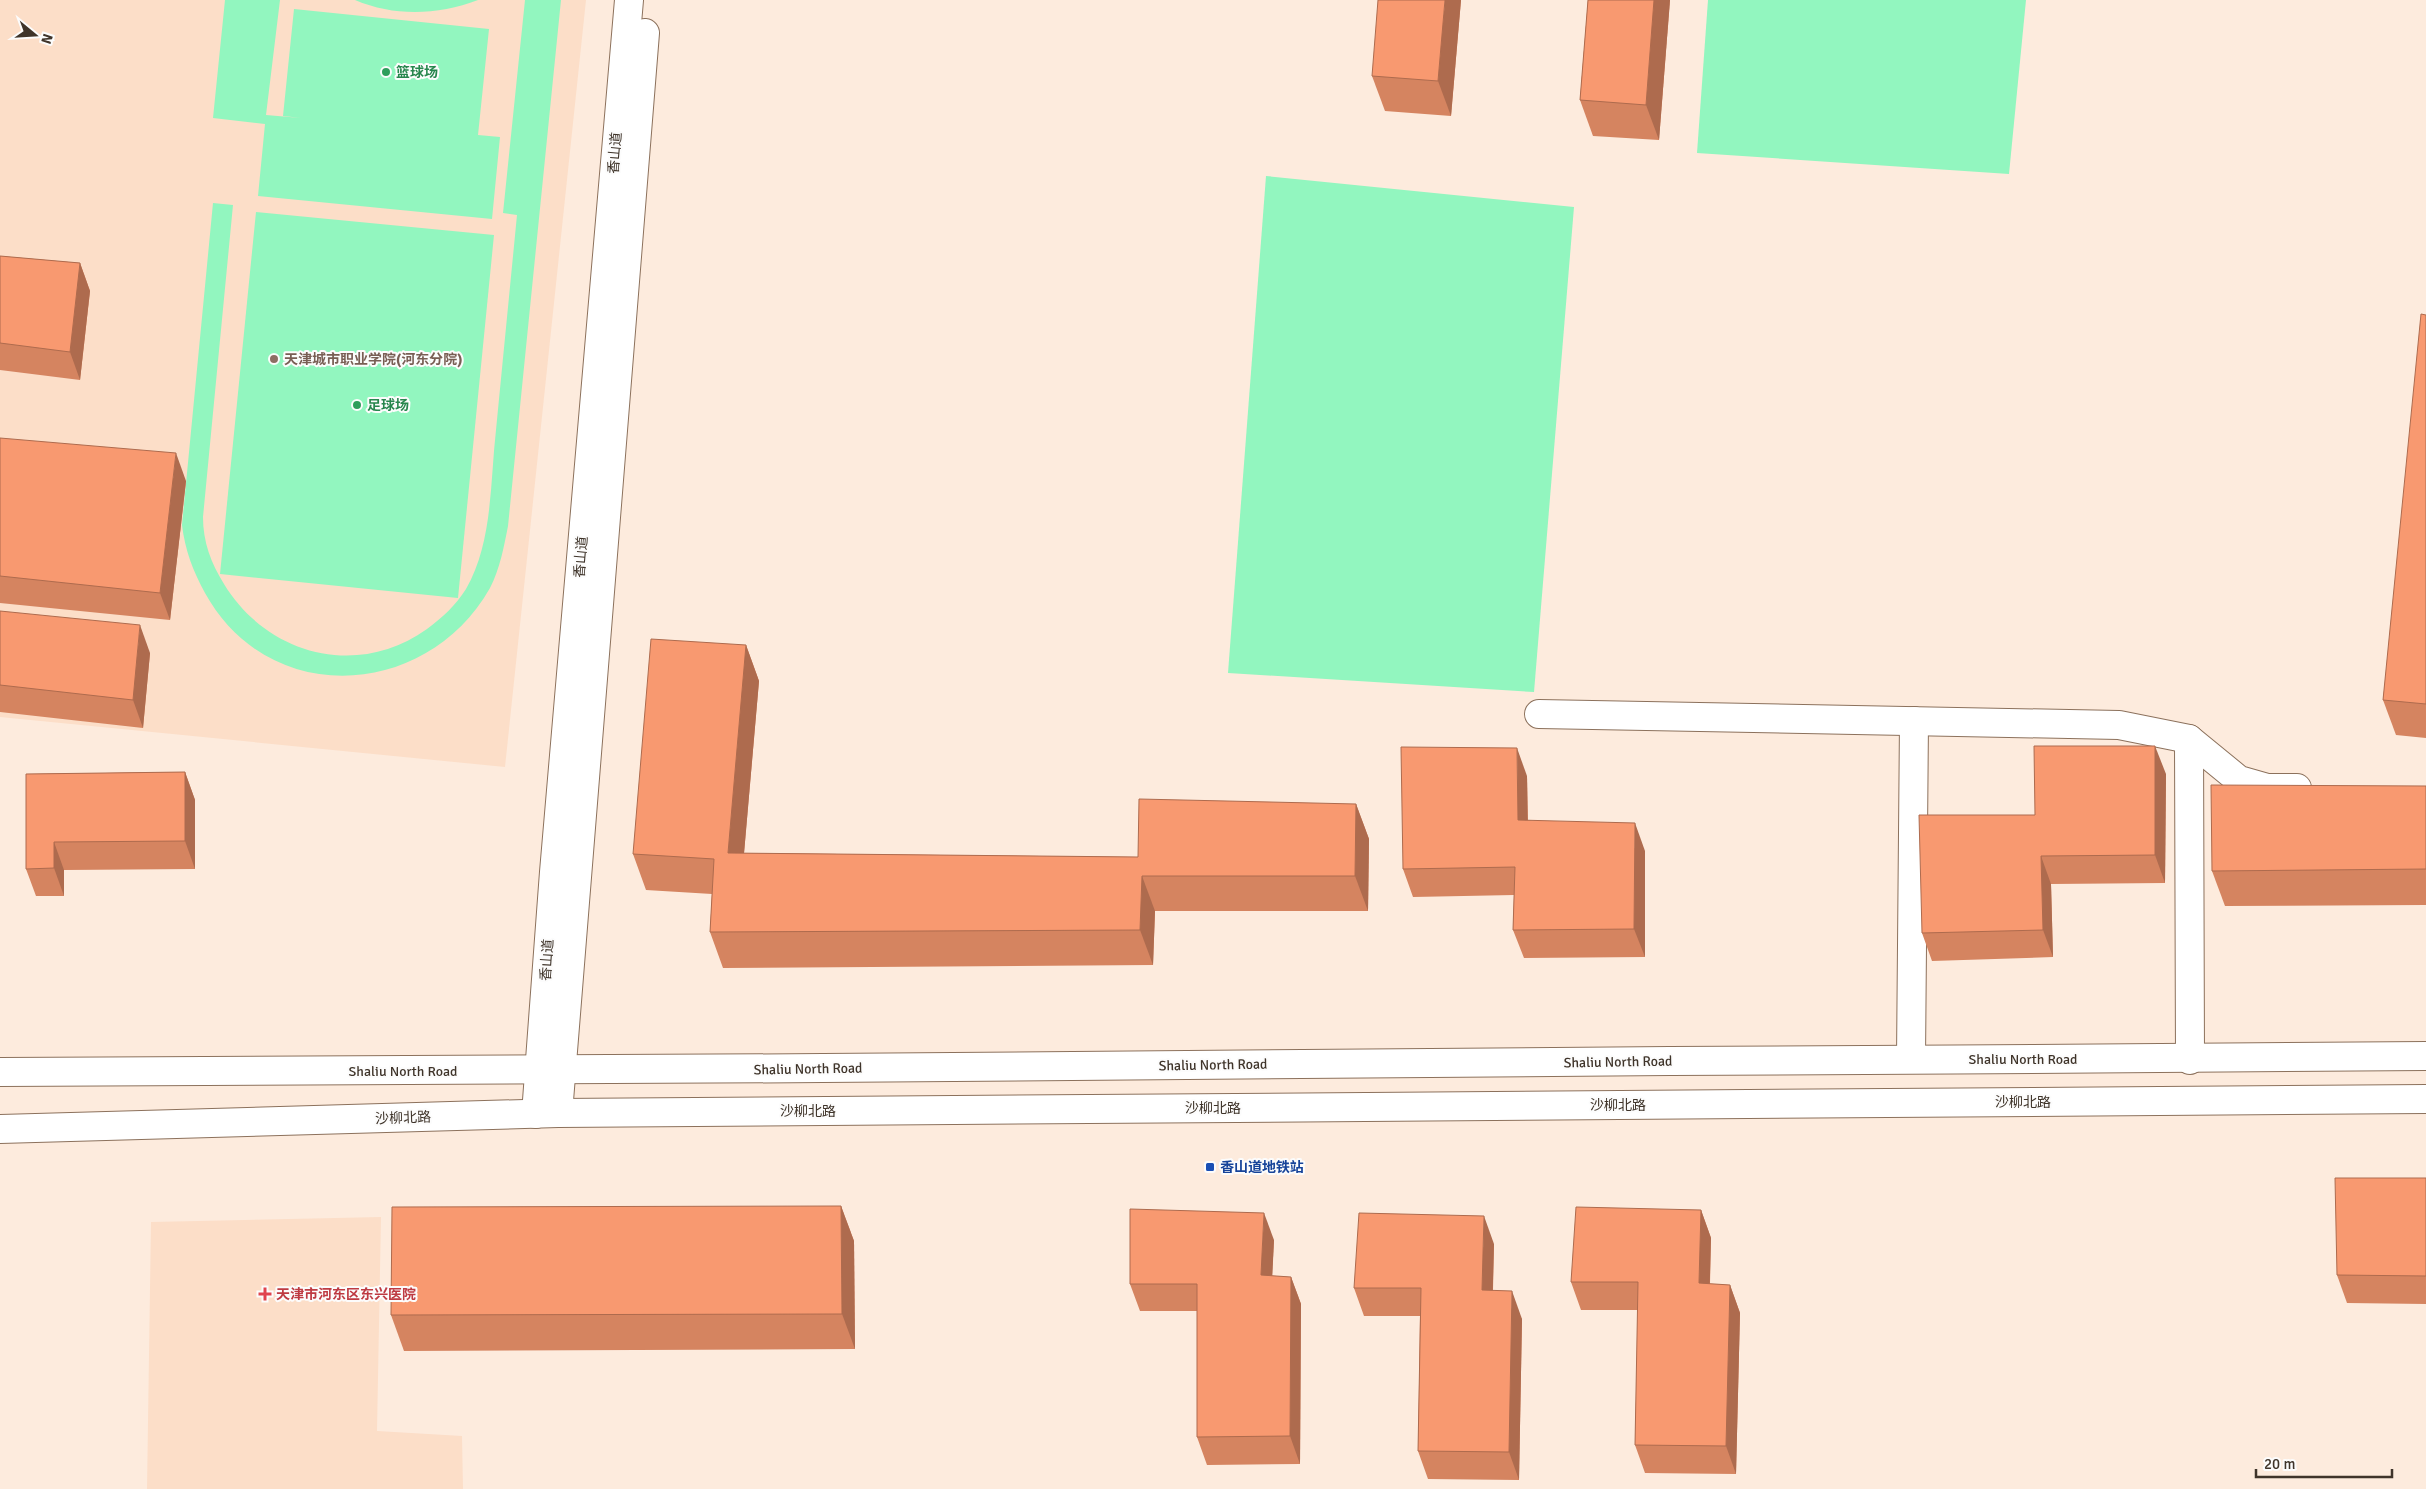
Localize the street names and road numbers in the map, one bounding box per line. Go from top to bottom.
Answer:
street label: 香山道 [605,131,625,175]
street label: 香山道 [571,535,591,579]
street label: 香山道 [537,938,557,982]
street label: Shaliu North Road [1969,1051,2077,1068]
street label: Shaliu North Road [1563,1053,1673,1071]
street label: Shaliu North Road [1158,1056,1268,1074]
street label: Shaliu North Road [753,1060,863,1078]
street label: Shaliu North Road [349,1063,457,1080]
street label: 沙柳北路 [1995,1094,2051,1111]
street label: 沙柳北路 [1590,1097,1646,1114]
street label: 沙柳北路 [1185,1100,1241,1117]
street label: 沙柳北路 [780,1103,836,1120]
street label: 沙柳北路 [375,1109,431,1127]

